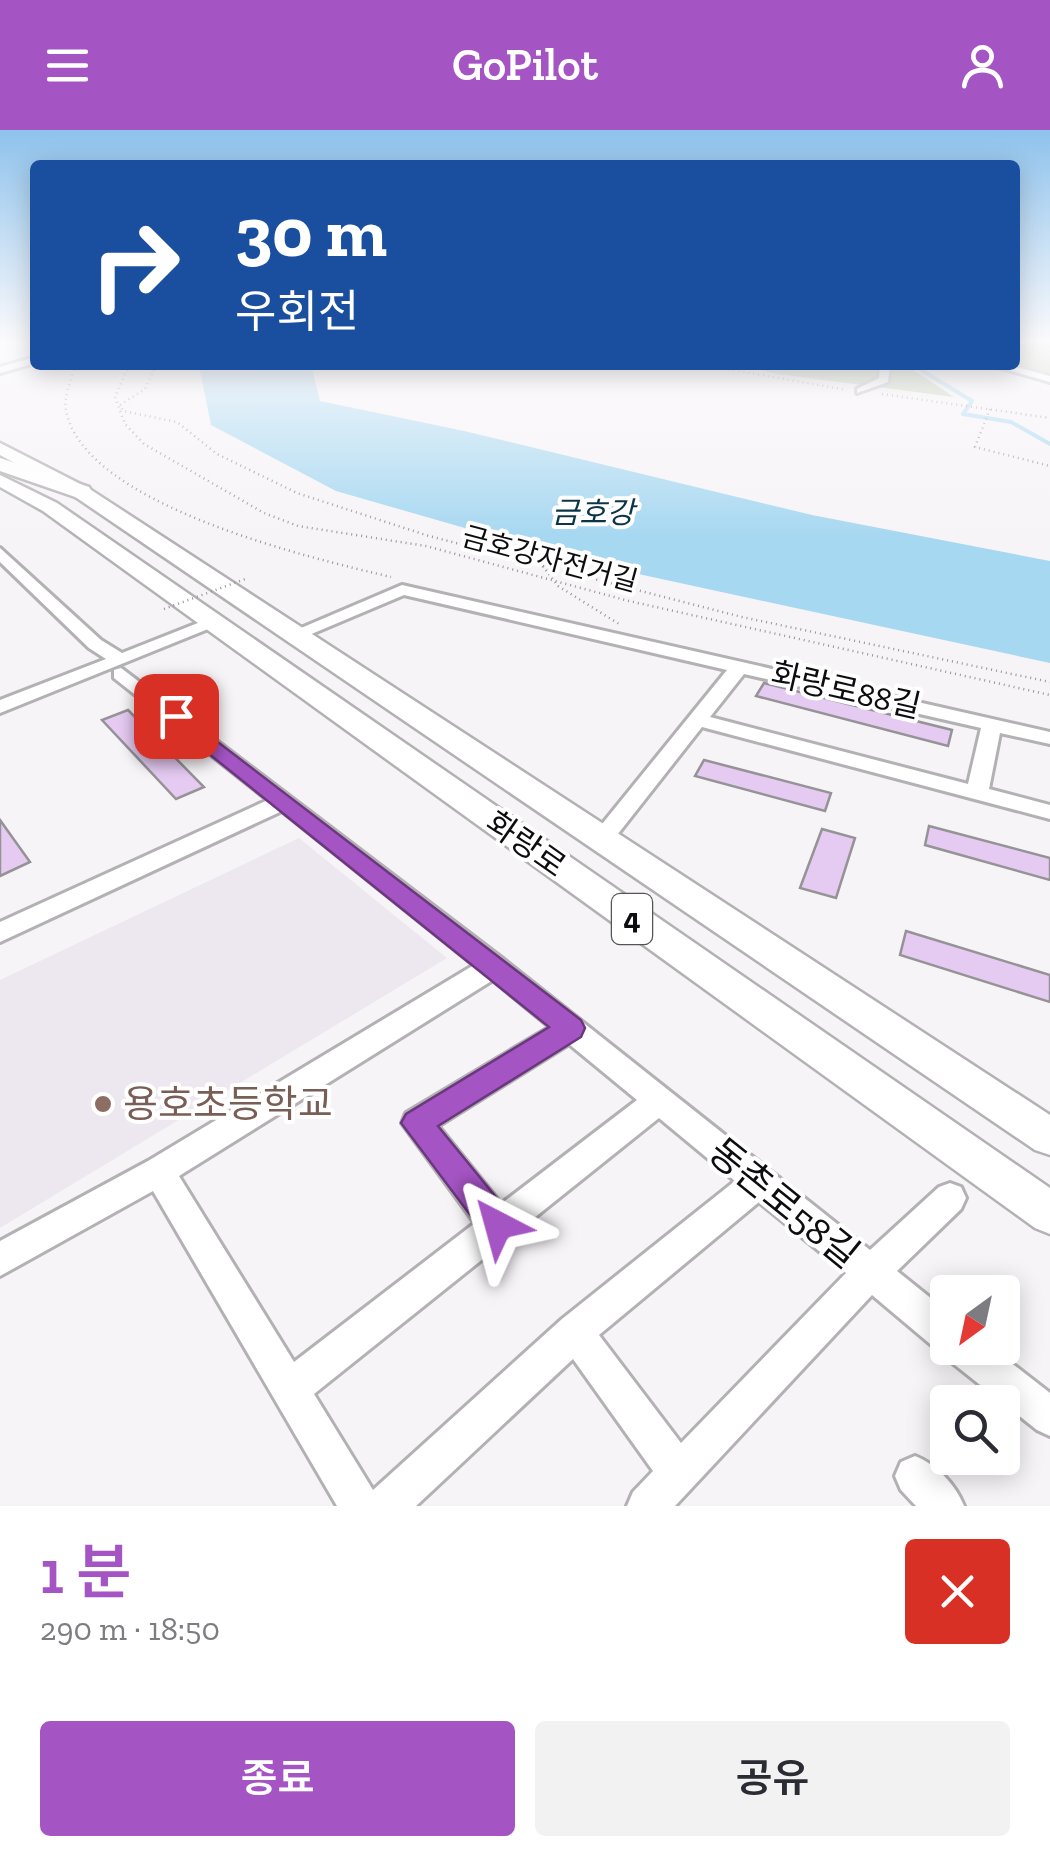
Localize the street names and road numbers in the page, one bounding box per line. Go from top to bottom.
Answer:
street label: 금호강자전거길 [459,520,641,598]
street label: 화랑로88길 [768,654,924,726]
street label: 화랑로 [479,803,573,885]
road number: 4 [612,894,652,944]
street label: 동촌로58길 [700,1129,868,1277]

